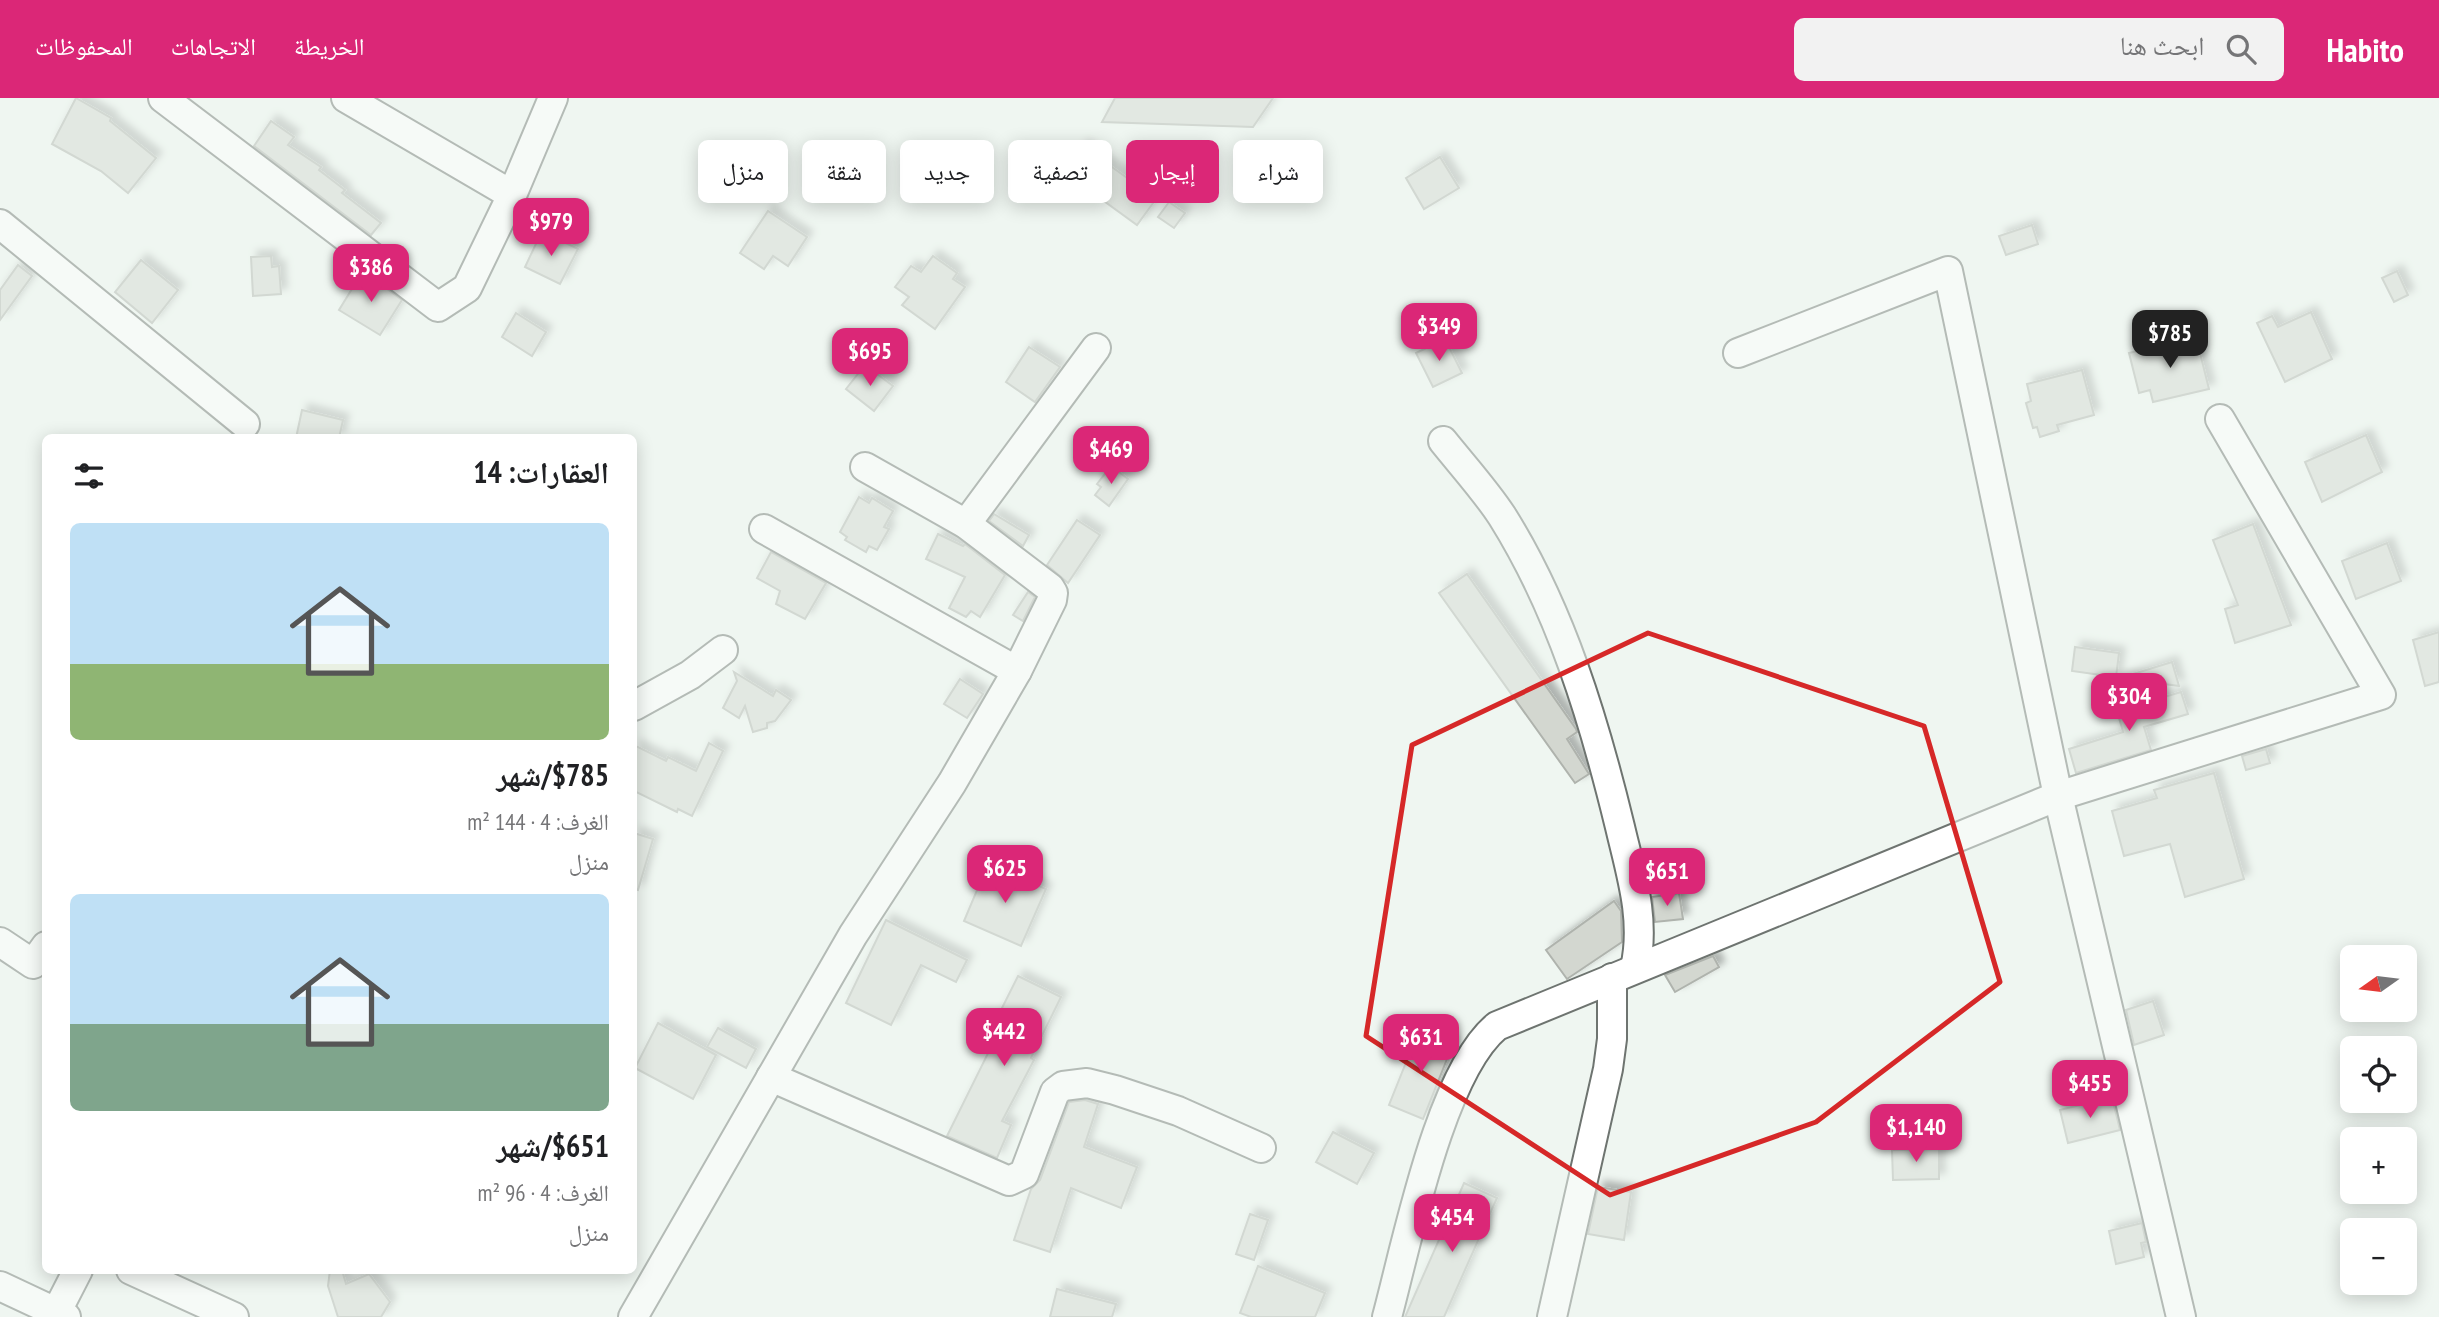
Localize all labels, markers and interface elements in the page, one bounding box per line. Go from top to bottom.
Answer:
search box [1794,18,2284,81]
text: Habito [2326,28,2404,71]
text: ابحث هنا [2120,29,2204,62]
icon: search [2222,30,2260,68]
text: المحفوظات [35,31,133,62]
text: الاتجاهات [171,31,256,62]
text: الخريطة [294,31,365,62]
chip: منزل [698,140,788,203]
chip: شقة [802,140,886,203]
chip: جديد [900,140,994,203]
chip: تصفية [1008,140,1112,203]
chip: إيجار [1126,140,1219,203]
chip: شراء [1233,140,1323,203]
pin: $979 [510,198,592,258]
text: $979 [529,206,573,235]
pin: $386 [330,244,412,304]
text: $386 [349,252,393,281]
pin: $349 [1398,303,1480,363]
pin: $785 [2129,310,2211,370]
text: $349 [1417,311,1461,340]
text: $785 [2148,318,2192,347]
pin: $695 [829,328,911,388]
text: $695 [848,336,892,365]
pin: $469 [1070,426,1152,486]
text: $469 [1089,434,1133,463]
text: العقارات: 14 [473,452,609,491]
icon: filters [70,457,108,495]
icon: home [277,568,403,694]
pin: $304 [2088,674,2170,733]
text: $304 [2107,681,2151,710]
text: $785/شهر [496,755,609,794]
text: الغرف: 4 · 144 m² [467,807,609,836]
pin: $625 [964,846,1046,905]
text: منزل [569,847,609,876]
pin: $651 [1626,848,1708,908]
text: $625 [983,853,1027,882]
text: $651 [1645,856,1689,885]
icon: home [277,939,403,1065]
north arrow [2340,945,2417,1022]
map controls [2340,945,2417,1295]
pin: $442 [963,1009,1045,1068]
pin: $631 [1380,1014,1462,1074]
text: $442 [982,1016,1026,1045]
text: $631 [1399,1022,1443,1051]
button: locate [2340,1036,2417,1113]
pin: $455 [2049,1060,2131,1120]
text: $455 [2068,1068,2112,1097]
pin: $1,140 [1859,1104,1973,1164]
text: $1,140 [1886,1112,1946,1141]
text: $651/شهر [496,1126,609,1165]
button: + [2340,1127,2417,1204]
text: الغرف: 4 · 96 m² [478,1178,609,1207]
pin: $454 [1411,1194,1493,1254]
text: $454 [1430,1202,1474,1231]
text: منزل [569,1218,609,1247]
button: − [2340,1218,2417,1295]

